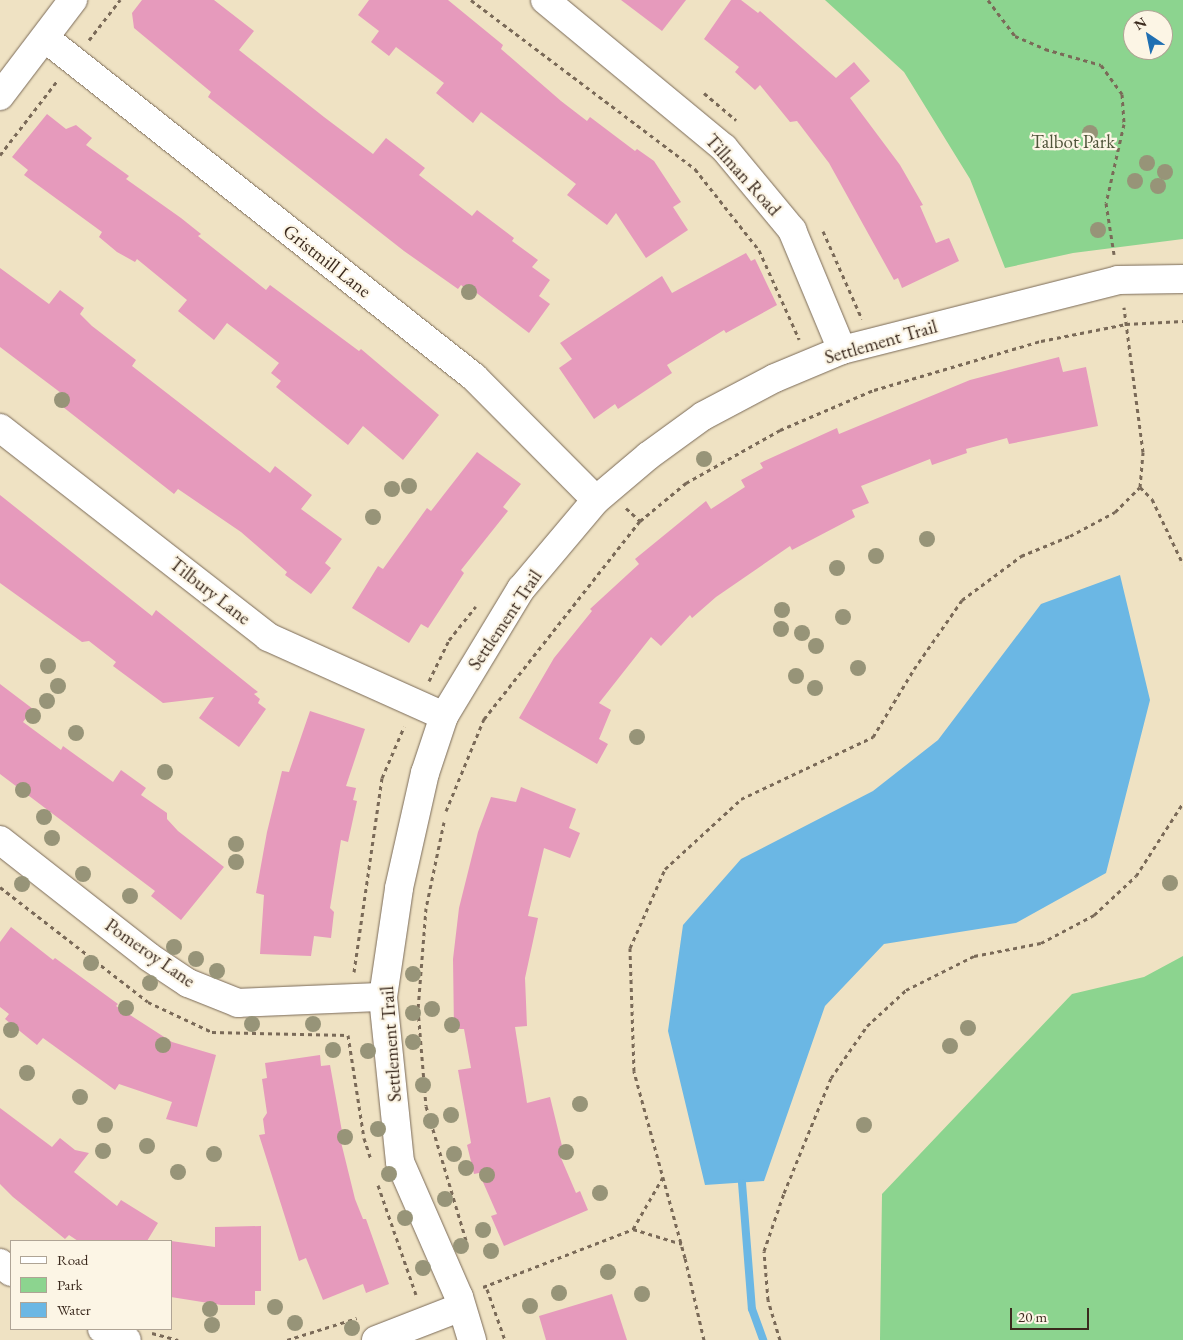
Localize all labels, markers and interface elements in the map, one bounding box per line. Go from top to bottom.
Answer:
north arrow [1123,10,1173,60]
text: N [1130,13,1150,34]
street label: Tillman Road [700,129,786,221]
park label: Talbot Park [1031,131,1115,153]
street label: Gristmill Lane [278,220,376,302]
street label: Settlement Trail [822,315,940,369]
street label: Tilbury Lane [165,552,255,630]
street label: Settlement Trail [463,565,547,675]
street label: Pomeroy Lane [101,914,199,992]
street label: Settlement Trail [376,985,406,1103]
legend [10,1240,172,1330]
text: Road [57,1250,88,1269]
text: Park [57,1275,83,1294]
scale bar [1013,1298,1092,1330]
text: Water [57,1300,91,1319]
text: 20 m [1018,1307,1047,1326]

